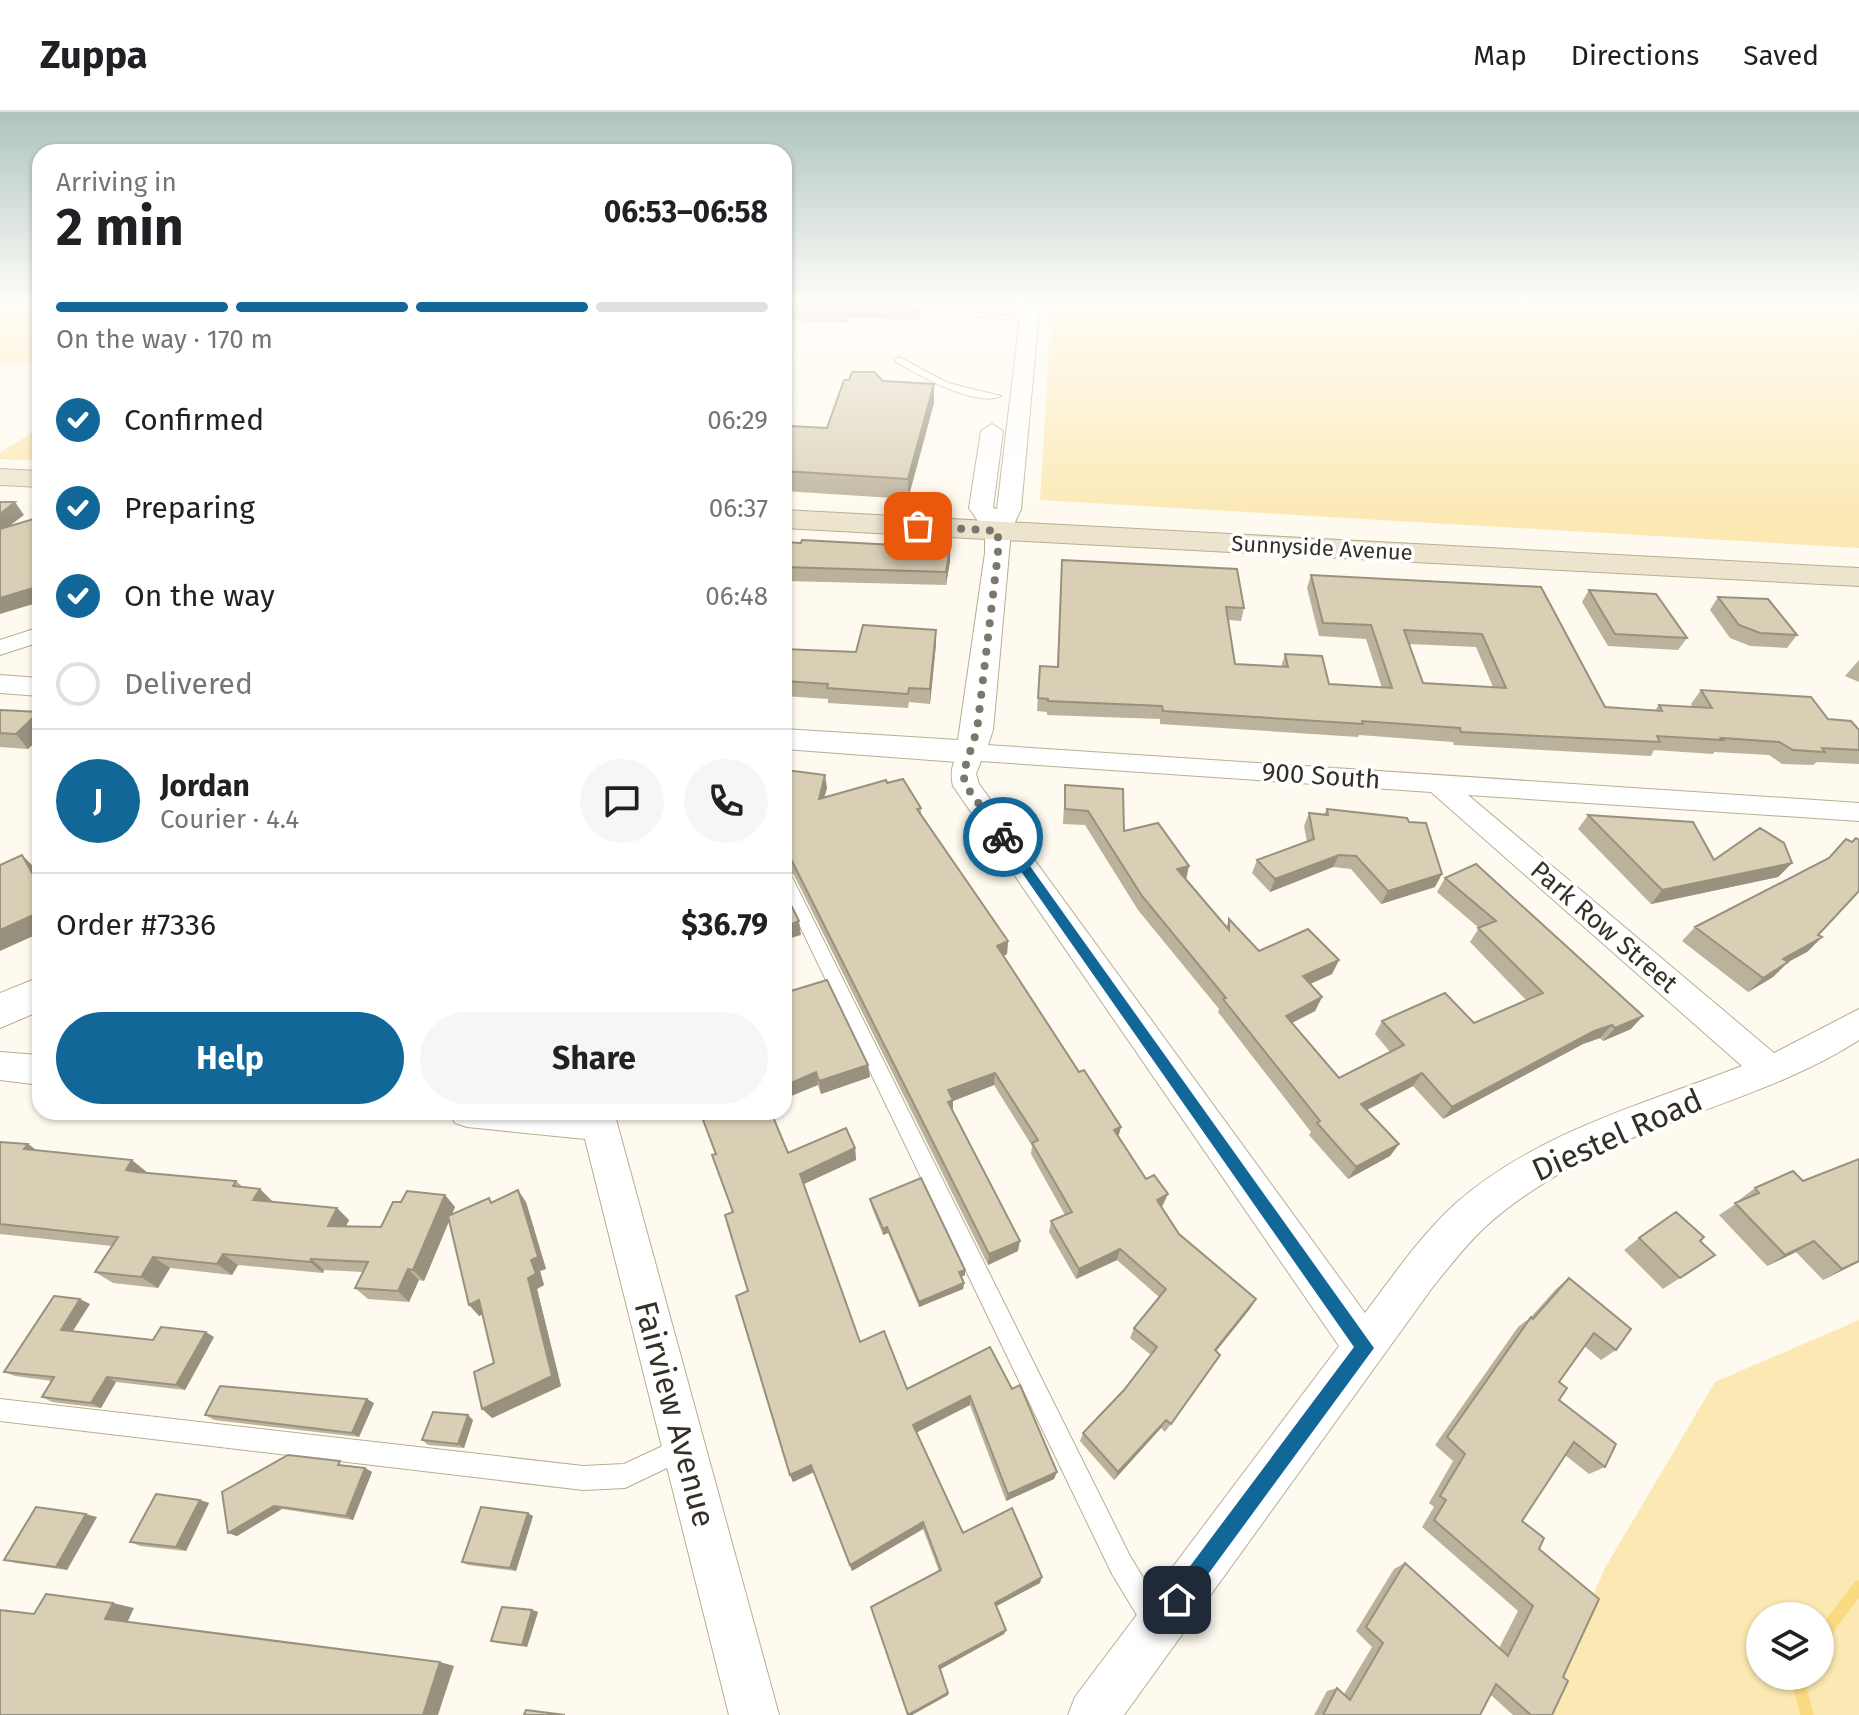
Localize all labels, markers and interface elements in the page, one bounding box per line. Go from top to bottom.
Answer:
text: Zuppa [40,32,148,78]
text: Map [1473,39,1527,72]
text: Directions [1571,39,1699,72]
text: Saved [1743,39,1819,72]
text: Arriving in [56,167,177,198]
text: 06:53–06:58 [604,194,768,230]
text: 2 min [56,196,184,259]
text: On the way · 170 m [56,324,273,355]
icon: check [56,398,100,442]
text: Confirmed [124,402,264,438]
text: 06:29 [707,405,768,436]
icon: check [56,486,100,530]
text: Preparing [124,490,255,526]
pin [884,492,952,560]
text: 06:37 [709,493,768,524]
icon: bag [896,504,940,548]
street label: Sunnyside Avenue [1231,530,1413,566]
icon: check [56,574,100,618]
text: On the way [124,578,275,614]
text: 06:48 [705,581,768,612]
text: Delivered [124,666,253,702]
street label: 900 South [1261,756,1381,796]
button: chat [580,759,664,843]
button: phone [684,759,768,843]
text: Jordan [160,768,250,804]
text: J [93,783,103,819]
courier [963,797,1043,877]
text: Courier · 4.4 [160,804,299,835]
icon: bike [981,815,1025,859]
street label: Park Row Street [1524,855,1684,1000]
text: Order #7336 [56,907,216,943]
text: $36.79 [681,907,768,943]
button: Help [56,1012,404,1104]
button: Share [420,1012,768,1104]
street label: Diestel Road [1526,1081,1708,1189]
street label: Fairview Avenue [627,1297,723,1531]
pin [1143,1566,1211,1634]
icon: home [1155,1578,1199,1622]
map controls [1746,1602,1834,1690]
button: layers [1746,1602,1834,1690]

